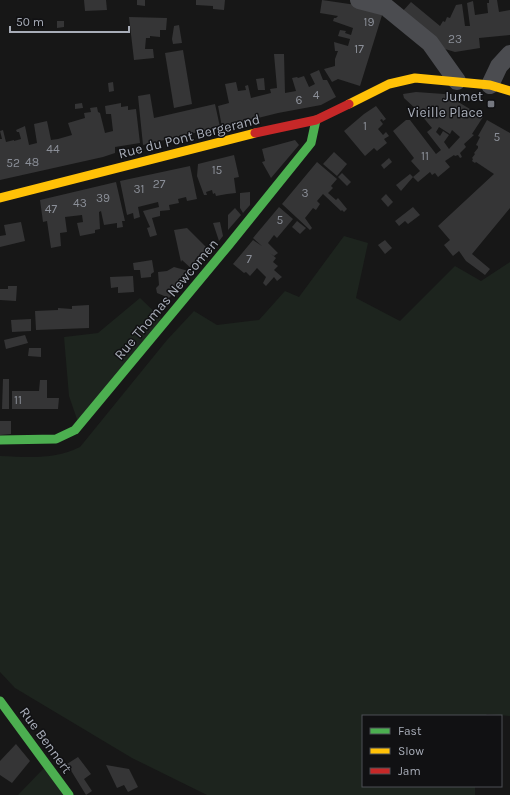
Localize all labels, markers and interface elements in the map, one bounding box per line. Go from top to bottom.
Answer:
scale bar [10,8,129,34]
text: 50 m [16,15,44,29]
house number: 19 [364,15,374,29]
house number: 23 [448,32,462,46]
house number: 17 [354,42,364,56]
house number: 4 [313,88,320,102]
place label: Jumet Vieille Place [407,88,483,121]
house number: 6 [296,93,303,107]
marker: Jumet Vieille Place [486,99,496,109]
street label: Rue du Pont Bergerand [117,111,262,162]
house number: 1 [363,119,367,133]
house number: 5 [494,130,501,144]
house number: 44 [46,142,60,156]
house number: 11 [421,149,429,163]
house number: 48 [25,155,39,169]
house number: 52 [6,156,20,170]
house number: 15 [212,163,223,177]
house number: 27 [153,177,166,191]
house number: 31 [133,182,145,196]
house number: 3 [301,186,309,200]
house number: 39 [96,191,110,205]
house number: 43 [73,196,87,210]
house number: 47 [45,202,58,216]
house number: 5 [277,213,284,227]
street label: Rue Thomas Newcomen [111,235,222,363]
house number: 7 [246,252,252,266]
house number: 11 [14,393,22,407]
street label: Rue Bennert [16,704,75,777]
legend [362,715,502,787]
text: Fast [398,724,422,738]
text: Slow [398,744,424,758]
text: Jam [398,764,421,778]

